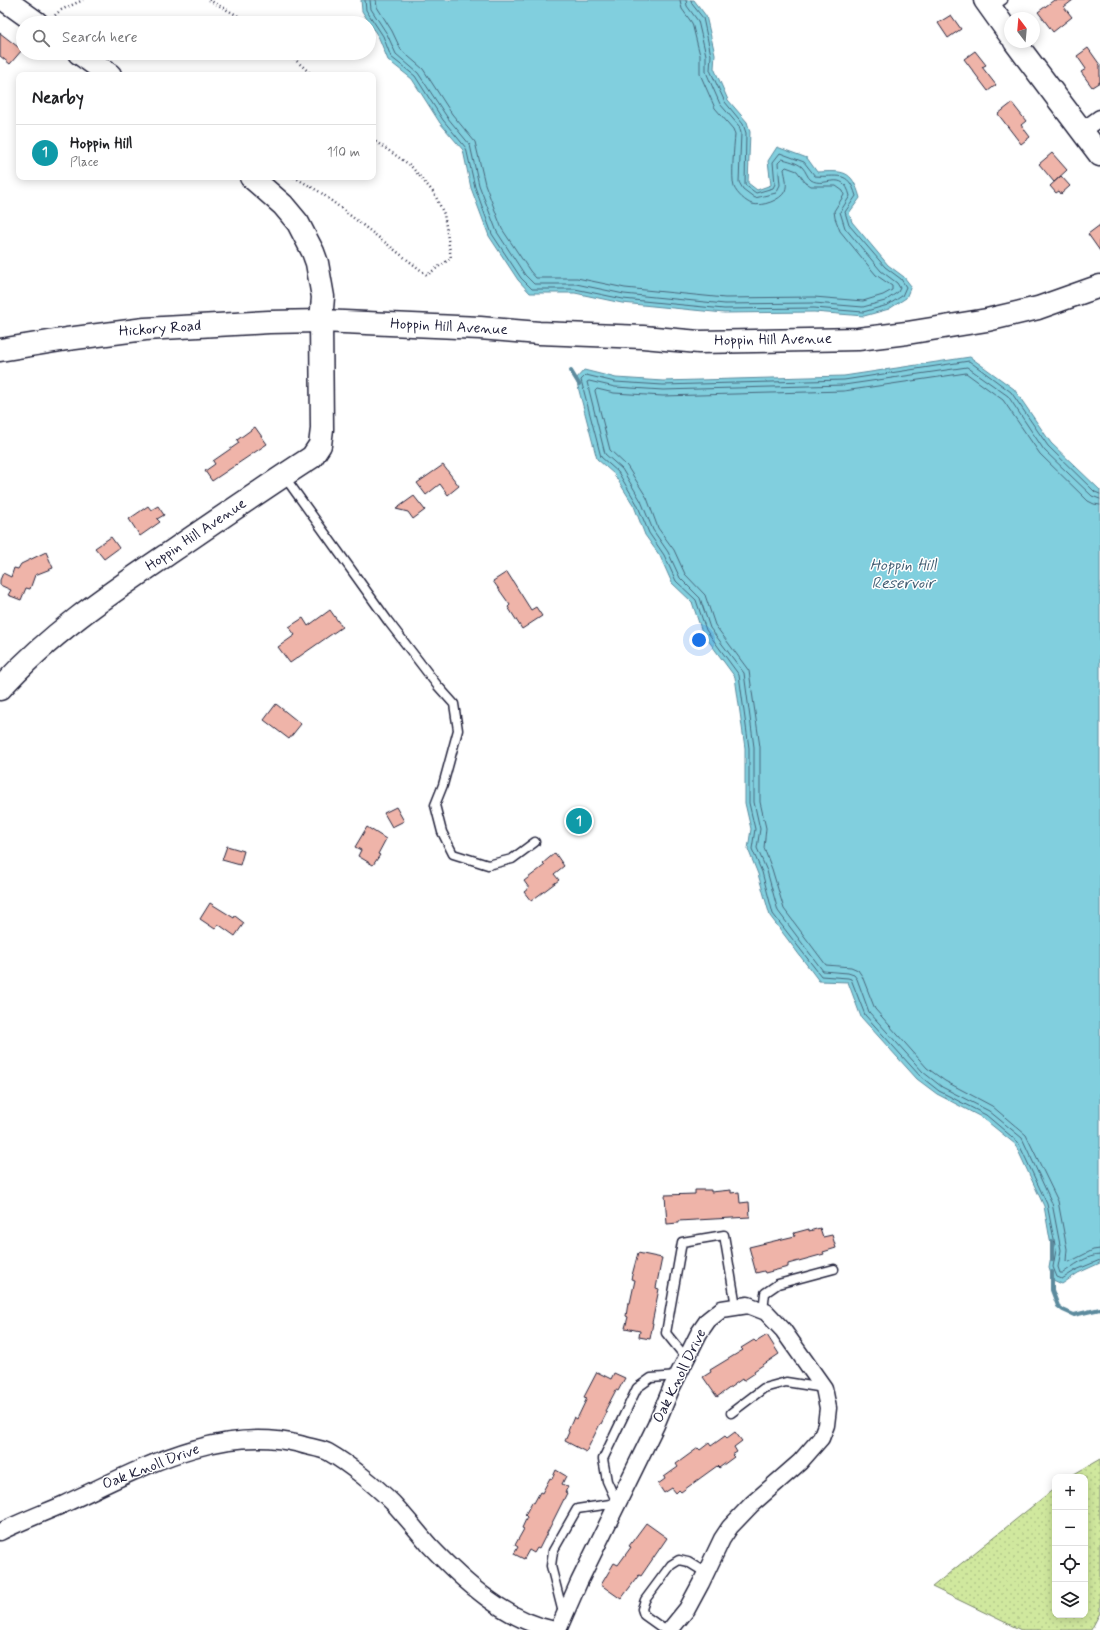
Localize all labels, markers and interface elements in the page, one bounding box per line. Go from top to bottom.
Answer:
north arrow [1004,12,1040,48]
search box [16,16,376,60]
icon: search [30,27,52,49]
text: Search here [62,28,138,48]
text: Nearby [32,87,84,109]
text: Hoppin Hill [70,134,133,154]
text: 1 [42,144,48,161]
text: 110 m [327,144,360,161]
text: Place [70,154,99,171]
street label: Hoppin Hill Avenue [390,314,508,340]
street label: Hickory Road [118,316,202,342]
street label: Hoppin Hill Avenue [714,329,832,351]
street label: Hoppin Hill Avenue [142,494,250,576]
water label: Hoppin Hill Reservoir [870,555,937,594]
your location [689,630,709,650]
pin: 1 [566,806,592,836]
street label: Oak Knoll Drive [649,1325,712,1426]
street label: Oak Knoll Drive [100,1439,203,1495]
map controls [1052,1474,1088,1618]
button: + [1052,1474,1088,1510]
button: − [1052,1510,1088,1546]
button: locate [1052,1546,1088,1582]
button: layers [1052,1582,1088,1618]

